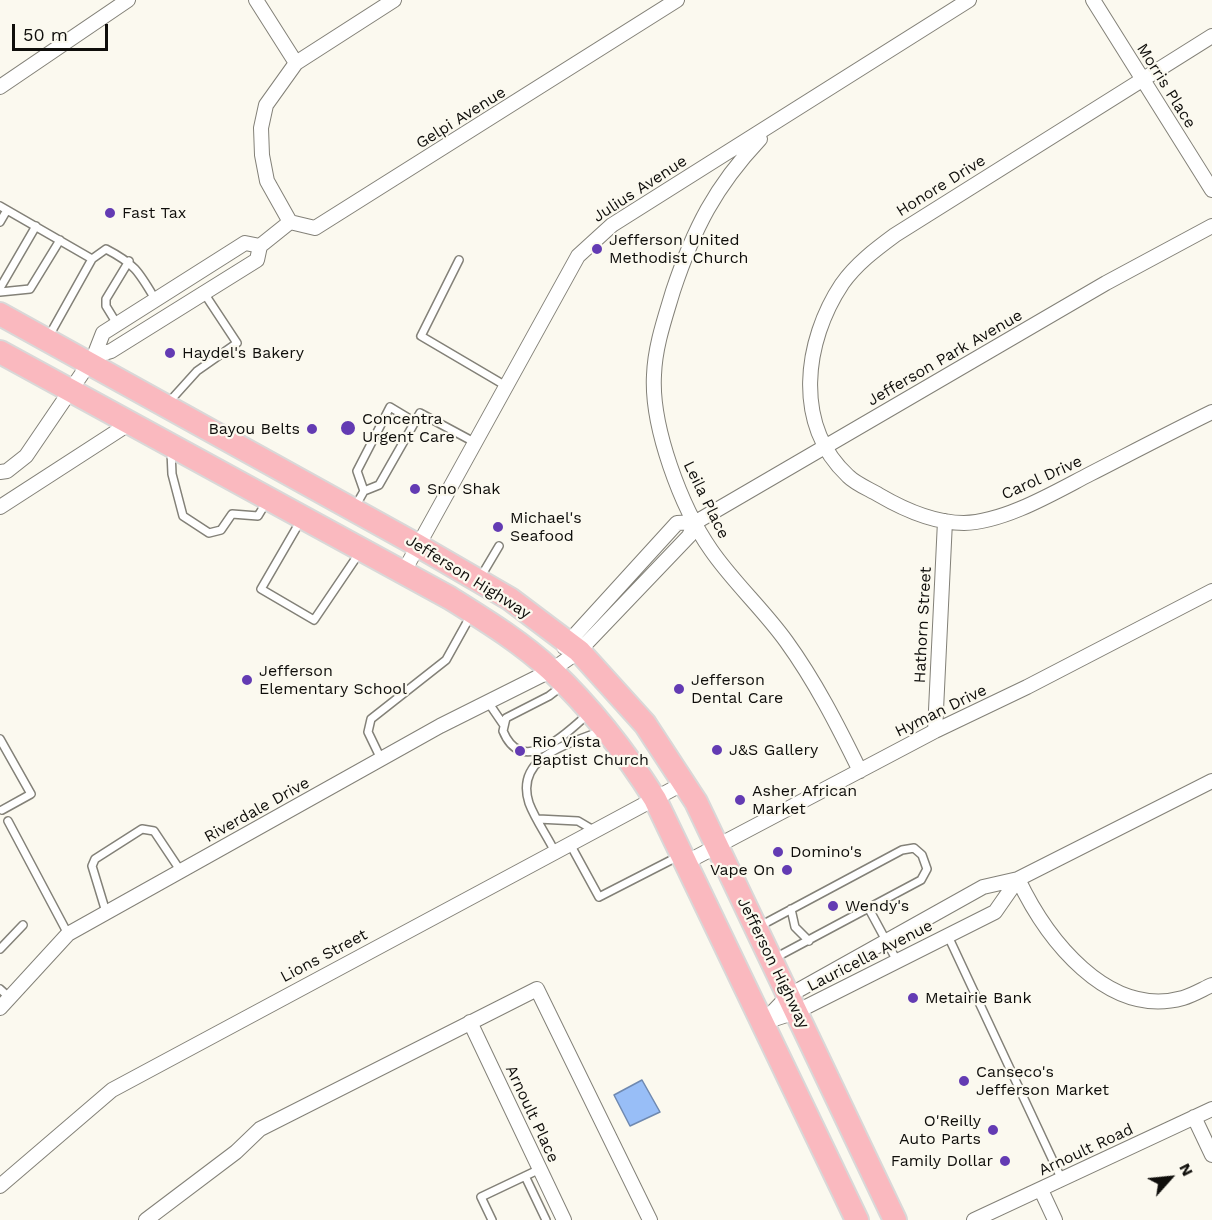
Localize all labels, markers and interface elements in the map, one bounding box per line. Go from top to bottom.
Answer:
scale bar [15,12,111,50]
text: 50 m [23,24,68,45]
street label: Morris Place [1132,40,1200,132]
street label: Gelpi Avenue [413,83,509,153]
street label: Julius Avenue [589,151,691,227]
street label: Honore Drive [893,151,989,221]
place label: Fast Tax [122,203,186,223]
marker: Fast Tax [103,206,117,220]
place label: Jefferson United Methodist Church [609,230,749,268]
marker: Jefferson United Methodist Church [590,242,604,256]
street label: Jefferson Park Avenue [864,306,1026,410]
place label: Haydel's Bakery [182,343,304,363]
marker: Haydel's Bakery [163,346,177,360]
place label: Concentra Urgent Care [362,409,455,447]
place label: Bayou Belts [208,419,300,439]
marker: Concentra Urgent Care [339,419,357,437]
marker: Bayou Belts [305,422,319,436]
street label: Carol Drive [999,452,1085,504]
street label: Leila Place [679,458,733,542]
place label: Sno Shak [427,479,500,499]
marker: Sno Shak [408,482,422,496]
place label: Michael's Seafood [510,508,582,546]
marker: Michael's Seafood [491,520,505,534]
street label: Jefferson Highway [402,531,534,623]
street label: Hathorn Street [910,566,936,684]
place label: Jefferson Elementary School [259,661,407,699]
place label: Jefferson Dental Care [691,670,783,708]
marker: Jefferson Elementary School [240,673,254,687]
street label: Hyman Drive [892,681,990,741]
marker: Jefferson Dental Care [672,682,686,696]
place label: Rio Vista Baptist Church [532,732,649,770]
place label: J&S Gallery [729,740,818,760]
marker: J&S Gallery [710,743,724,757]
marker: Rio Vista Baptist Church [513,744,527,758]
street label: Riverdale Drive [201,773,313,847]
place label: Asher African Market [752,781,857,819]
marker: Asher African Market [733,793,747,807]
place label: Domino's [790,842,862,862]
marker: Domino's [771,845,785,859]
place label: Vape On [710,860,775,880]
marker: Vape On [780,863,794,877]
street label: Jefferson Highway [733,894,813,1032]
place label: Wendy's [845,896,909,916]
marker: Wendy's [826,899,840,913]
street label: Lauricella Avenue [804,916,936,996]
street label: Lions Street [277,925,371,987]
place label: Metairie Bank [925,988,1031,1008]
marker: Metairie Bank [906,991,920,1005]
street label: Arnoult Place [501,1062,563,1166]
place label: Canseco's Jefferson Market [976,1062,1109,1100]
marker: Canseco's Jefferson Market [957,1074,971,1088]
place label: O'Reilly Auto Parts [899,1111,981,1149]
street label: Arnoult Road [1036,1120,1136,1180]
marker: O'Reilly Auto Parts [986,1123,1000,1137]
north arrow [1140,1148,1200,1208]
place label: Family Dollar [891,1151,993,1171]
marker: Family Dollar [998,1154,1012,1168]
text: N [1175,1160,1198,1179]

